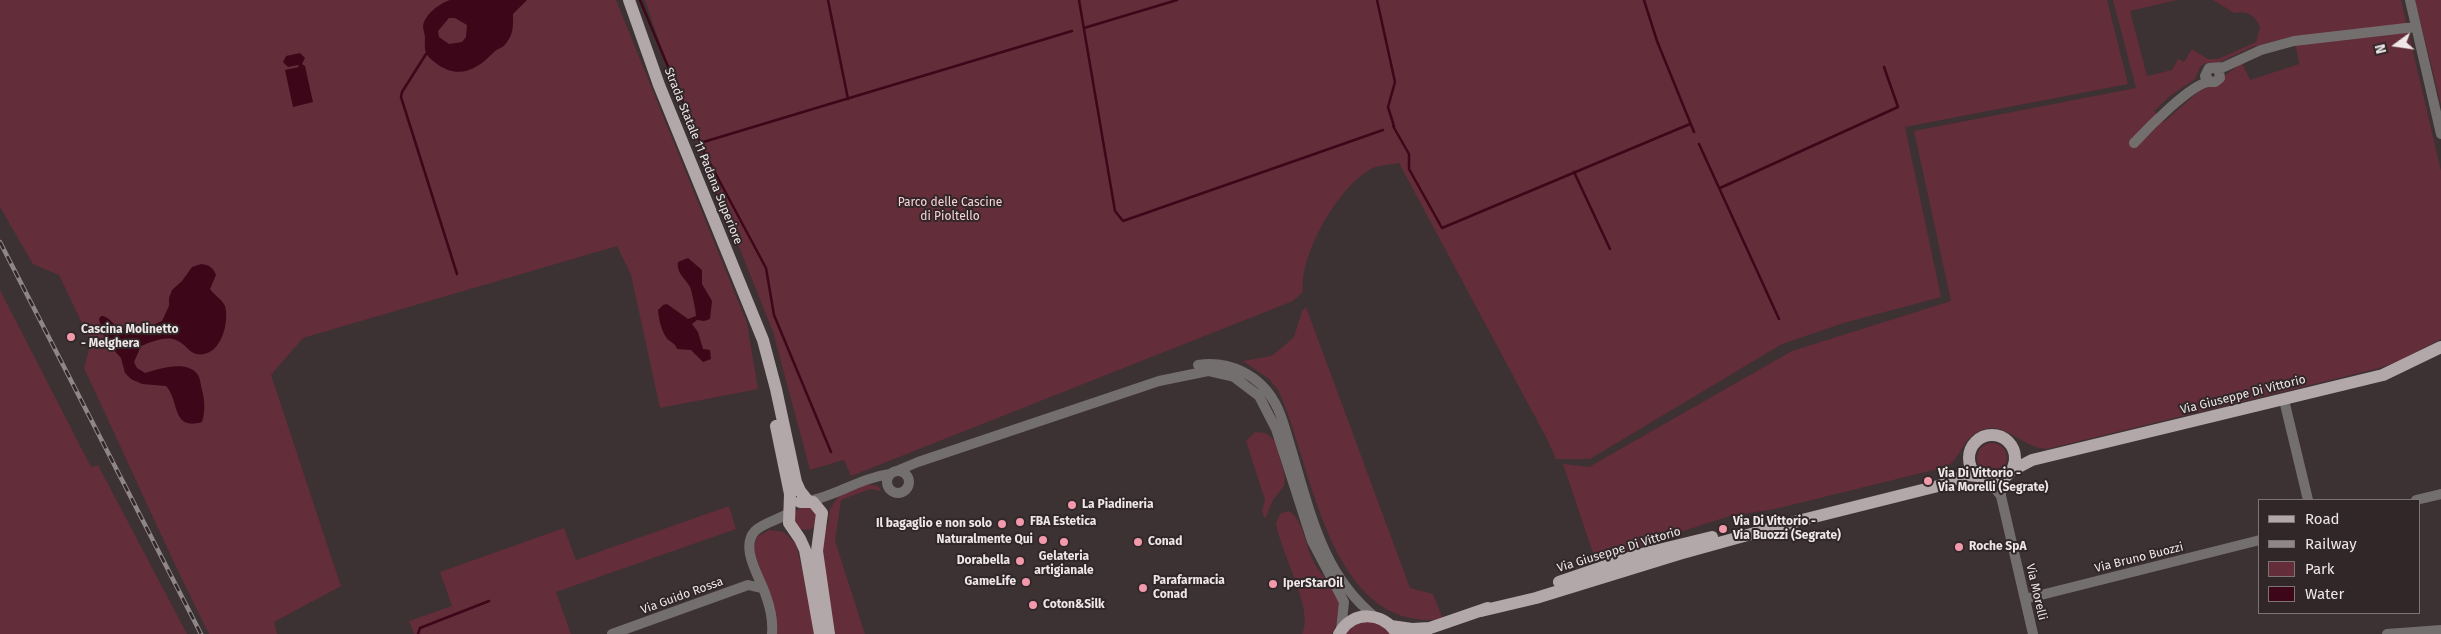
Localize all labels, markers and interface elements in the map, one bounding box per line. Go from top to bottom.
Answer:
north arrow [2371,20,2421,70]
text: N [2372,42,2390,55]
street label: Strada Statale 11 Padana Superiore [661,66,745,246]
park label: Parco delle Cascine di Pioltello [898,196,1002,224]
place label: Cascina Molinetto - Melghera [81,323,178,351]
marker: Cascina Molinetto - Melghera [65,331,77,343]
street label: Via Giuseppe Di Vittorio [2179,372,2307,418]
place label: Via Di Vittorio - Via Morelli (Segrate) [1938,467,2048,495]
marker: Via Di Vittorio - Via Morelli (Segrate) [1922,475,1934,487]
place label: La Piadineria [1082,498,1154,512]
marker: La Piadineria [1066,499,1078,511]
legend [2258,499,2421,614]
text: Road [2305,510,2340,528]
place label: FBA Estetica [1030,515,1096,529]
place label: Via Di Vittorio - Via Buozzi (Segrate) [1733,515,1841,543]
marker: FBA Estetica [1014,516,1026,528]
place label: Il bagaglio e non solo [876,517,992,531]
marker: Il bagaglio e non solo [996,518,1008,530]
marker: Via Di Vittorio - Via Buozzi (Segrate) [1717,523,1729,535]
street label: Via Giuseppe Di Vittorio [1555,524,1683,576]
place label: Naturalmente Qui [936,533,1033,547]
marker: Naturalmente Qui [1037,534,1049,546]
place label: Conad [1148,535,1182,549]
text: Railway [2305,535,2357,553]
marker: Gelateria artigianale [1058,536,1070,548]
marker: Conad [1132,536,1144,548]
place label: Roche SpA [1969,540,2026,554]
street label: Via Bruno Buozzi [2093,540,2185,576]
marker: Roche SpA [1953,541,1965,553]
place label: Gelateria artigianale [1034,550,1094,578]
place label: Dorabella [957,554,1010,568]
marker: Dorabella [1014,555,1026,567]
text: Park [2305,560,2335,578]
street label: Via Morelli [2023,562,2049,622]
street label: Via Guido Rossa [639,574,725,618]
place label: Parafarmacia Conad [1153,574,1225,602]
place label: GameLife [965,575,1016,589]
marker: GameLife [1020,576,1032,588]
place label: IperStarOil [1283,577,1343,591]
marker: IperStarOil [1267,578,1279,590]
marker: Parafarmacia Conad [1137,582,1149,594]
text: Water [2305,585,2344,603]
place label: Coton&Silk [1043,598,1105,612]
marker: Coton&Silk [1027,599,1039,611]

